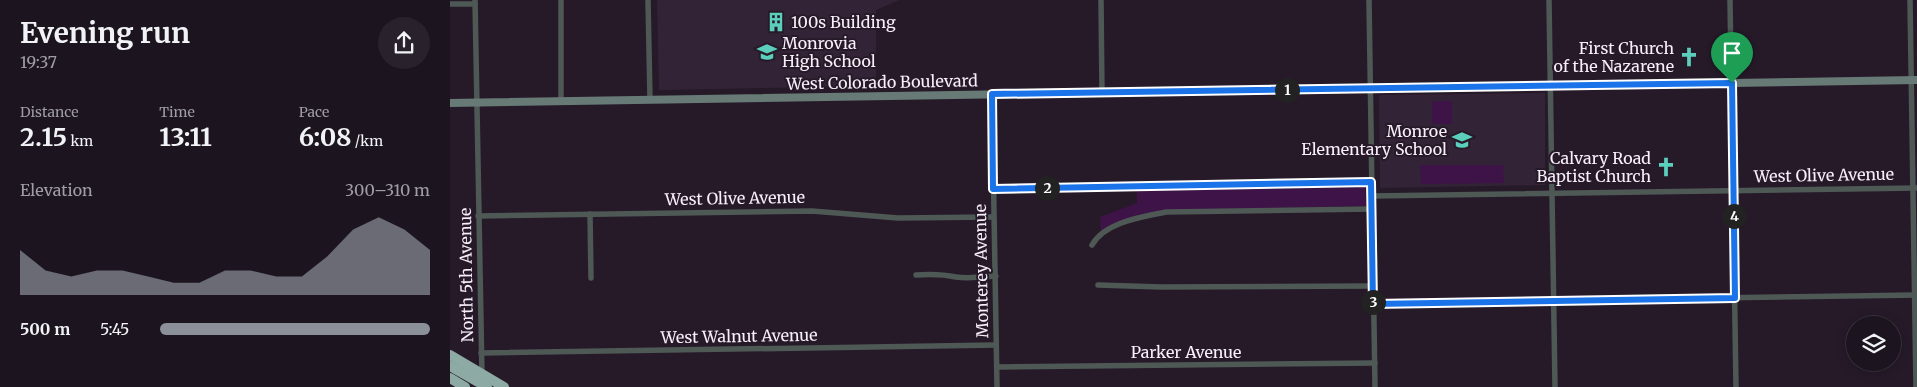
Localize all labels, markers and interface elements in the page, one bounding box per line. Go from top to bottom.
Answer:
building icon: 100s Building [765,11,787,33]
place label: 100s Building [791,12,896,32]
text: Evening run [20,15,190,51]
button: share [378,17,430,69]
pin [1711,32,1753,83]
place label: Monrovia High School [782,33,876,71]
place label: First Church of the Nazarene [1554,38,1674,76]
icon: arrive [1718,39,1746,67]
school or university icon: Monrovia High School [756,41,778,63]
church icon: First Church of the Nazarene [1678,46,1700,68]
text: 19:37 [20,52,57,72]
street label: West Colorado Boulevard [785,70,978,94]
pin: 1 [1274,78,1300,102]
text: 1 [1284,81,1291,99]
text: Distance [20,103,79,121]
text: Time [159,103,195,121]
text: Pace [299,103,329,121]
text: 2.15 [20,121,67,153]
text: 13:11 [159,121,212,153]
text: 6:08 [299,121,352,153]
place label: Monroe Elementary School [1301,121,1447,159]
school or university icon: Monroe Elementary School [1451,129,1473,151]
text: km [67,132,93,150]
text: /km [352,132,383,150]
place label: Calvary Road Baptist Church [1536,148,1651,186]
church icon: Calvary Road Baptist Church [1655,156,1677,178]
street label: West Olive Avenue [1753,164,1894,186]
pin: 2 [1034,176,1060,200]
text: 2 [1043,179,1052,197]
text: Elevation [20,180,93,200]
text: 300–310 m [345,180,430,200]
street label: West Olive Avenue [664,187,805,209]
street label: Monterey Avenue [970,204,992,338]
pin: 4 [1722,204,1746,228]
street label: North 5th Avenue [455,207,477,343]
text: 4 [1730,207,1739,225]
pin: 3 [1360,290,1386,314]
text: 3 [1369,293,1378,311]
map controls [1846,316,1901,371]
button: layers [1846,316,1901,371]
text: 500 m [20,319,70,339]
text: 5:45 [100,319,129,339]
street label: West Walnut Avenue [659,325,818,347]
street label: Parker Avenue [1131,342,1241,362]

